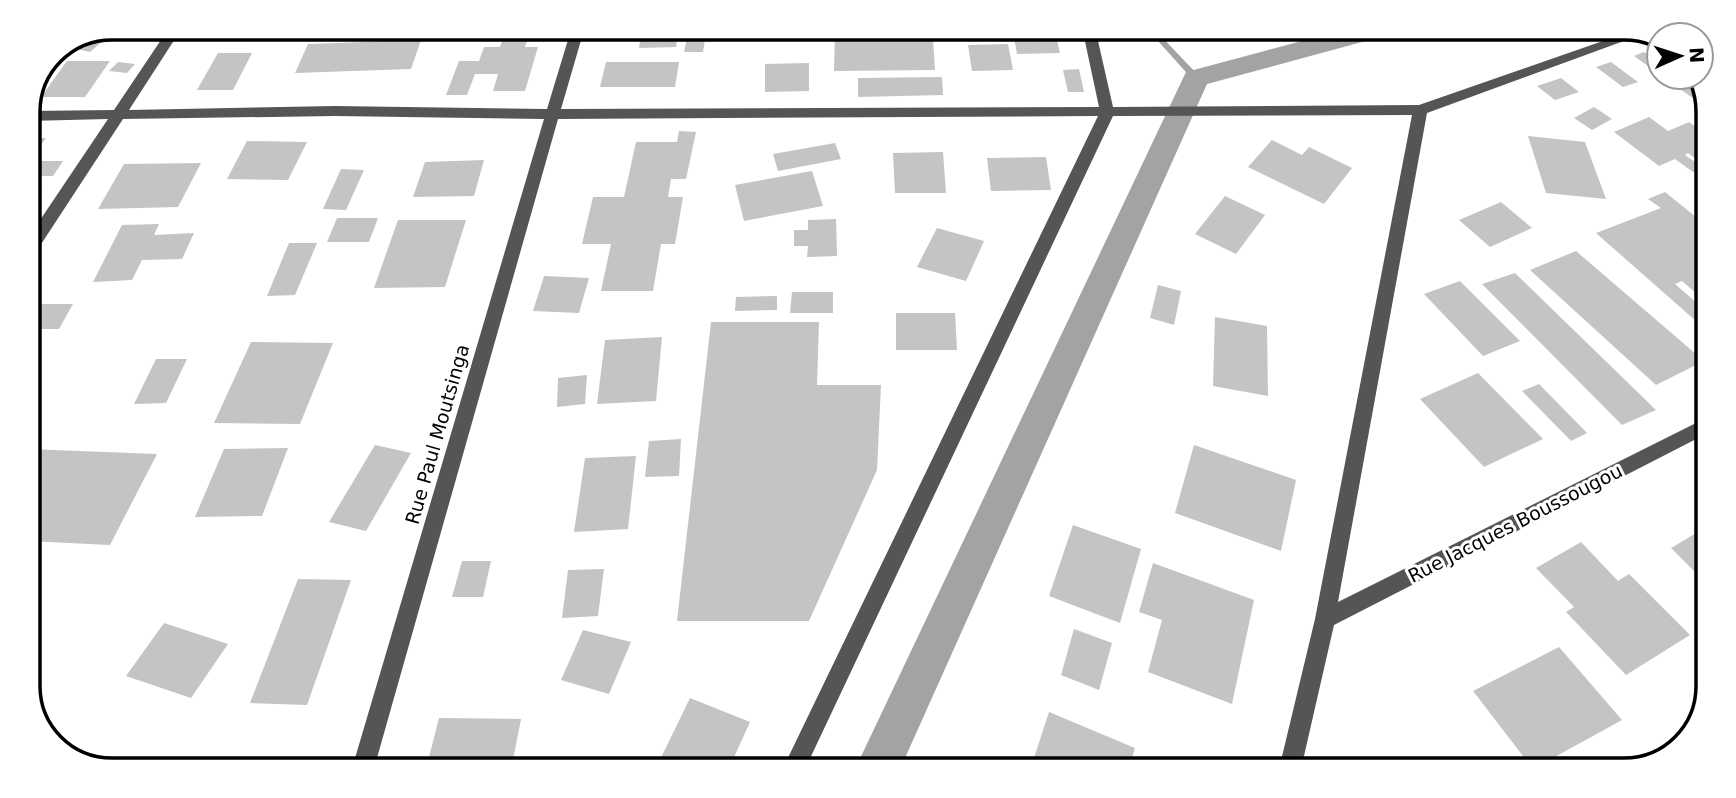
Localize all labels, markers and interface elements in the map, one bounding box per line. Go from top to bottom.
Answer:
north arrow [1645,21,1715,91]
text: N [1686,47,1708,64]
street label: Rue Paul Moutsinga [401,341,473,527]
street label: Rue Jacques Boussougou [1404,459,1626,587]

